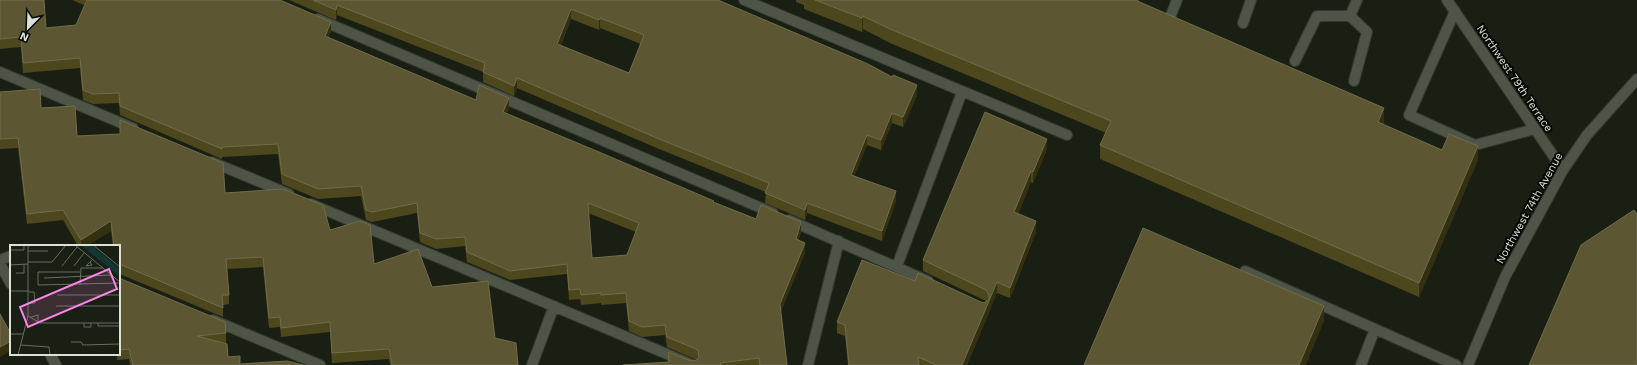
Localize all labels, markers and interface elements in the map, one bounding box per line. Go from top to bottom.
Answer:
north arrow [8,8,48,48]
street label: Northwest 79th Terrace [1474,22,1555,134]
text: N [18,29,31,44]
street label: Northwest 74th Avenue [1493,150,1565,266]
inset map [10,245,120,355]

